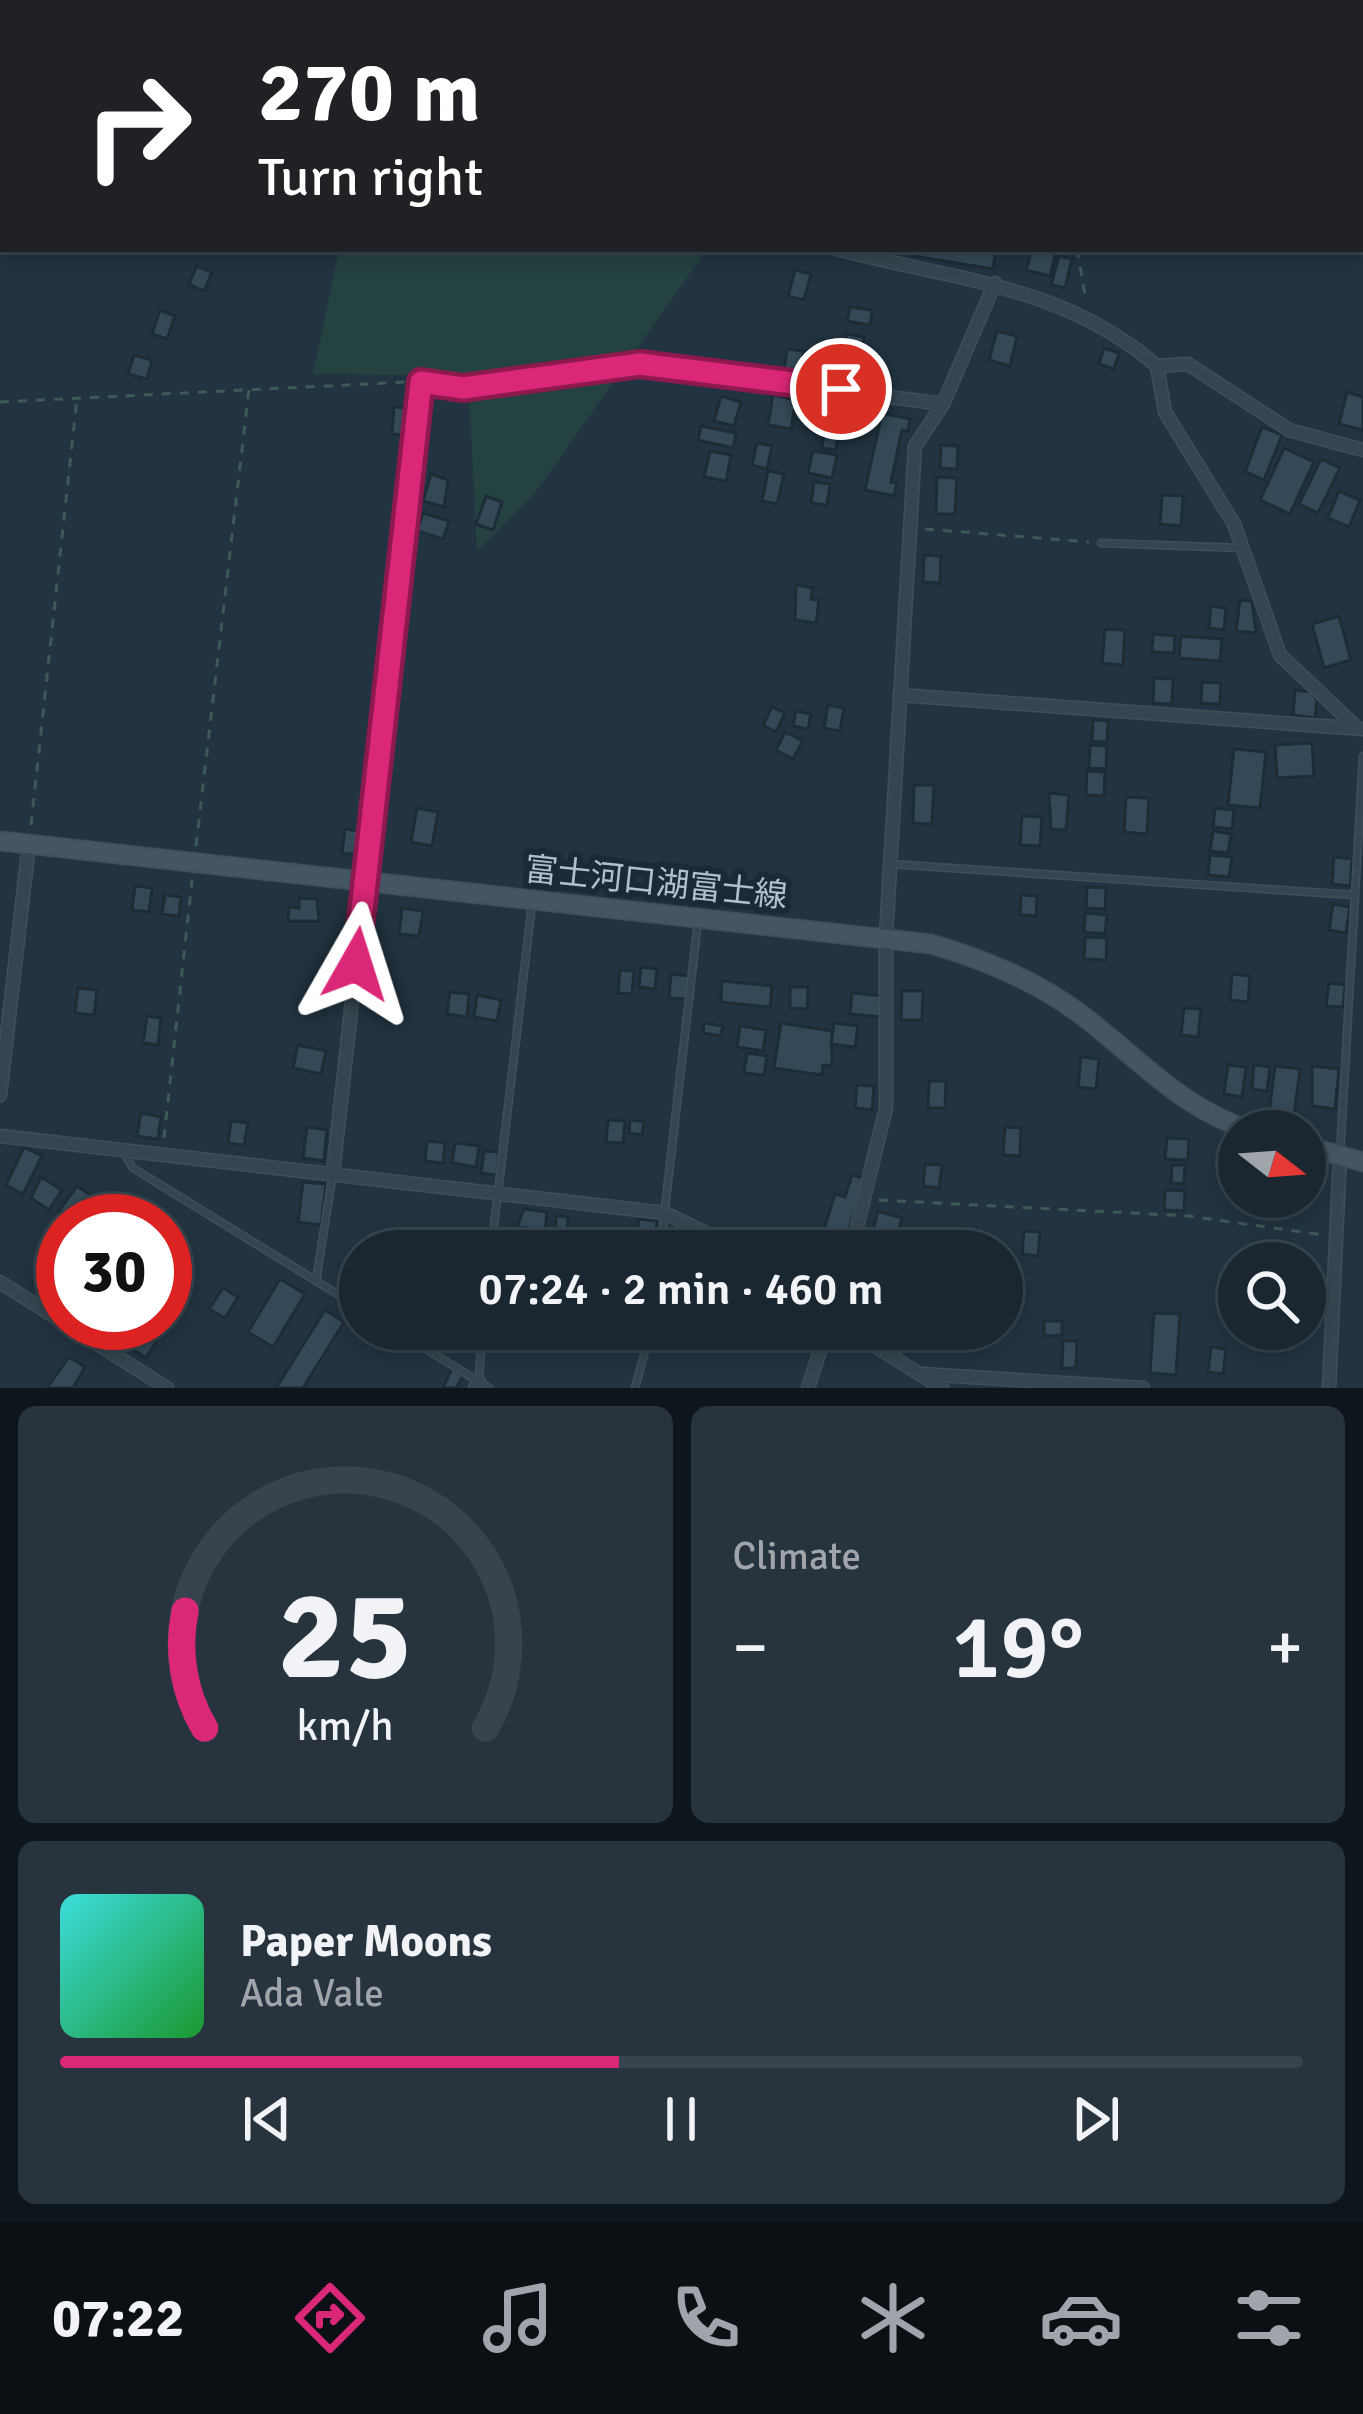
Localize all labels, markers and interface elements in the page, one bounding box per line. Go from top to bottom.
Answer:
text: 270 m [258,41,480,145]
icon: right [60,48,216,204]
text: Turn right [258,144,483,211]
pin [790,338,892,440]
icon: arrive [808,356,874,422]
street label: 富士河口湖富士線 [523,849,789,917]
position arrow [293,901,419,1027]
north arrow [1218,1110,1326,1218]
map controls [1218,1110,1326,1350]
speed limit sign: 30 [36,1194,192,1350]
button: search [1218,1242,1326,1350]
text: 07:24 · 2 min · 460 m [479,1262,883,1317]
text: Climate [733,1532,861,1580]
text: 25 [278,1560,413,1713]
text: 19° [952,1592,1084,1703]
text: − [733,1607,768,1688]
text: + [1267,1607,1303,1688]
text: km/h [297,1699,394,1752]
text: Paper Moons [240,1914,492,1969]
text: Ada Vale [240,1969,384,2017]
icon: previous [234,2086,300,2152]
icon: pause [648,2086,714,2152]
icon: next [1063,2086,1129,2152]
icon: directions [288,2276,372,2360]
icon: music [476,2276,560,2360]
icon: phone [664,2276,748,2360]
icon: climate [851,2276,935,2360]
icon: car [1039,2276,1123,2360]
icon: filters [1227,2276,1311,2360]
text: 07:22 [52,2285,184,2352]

